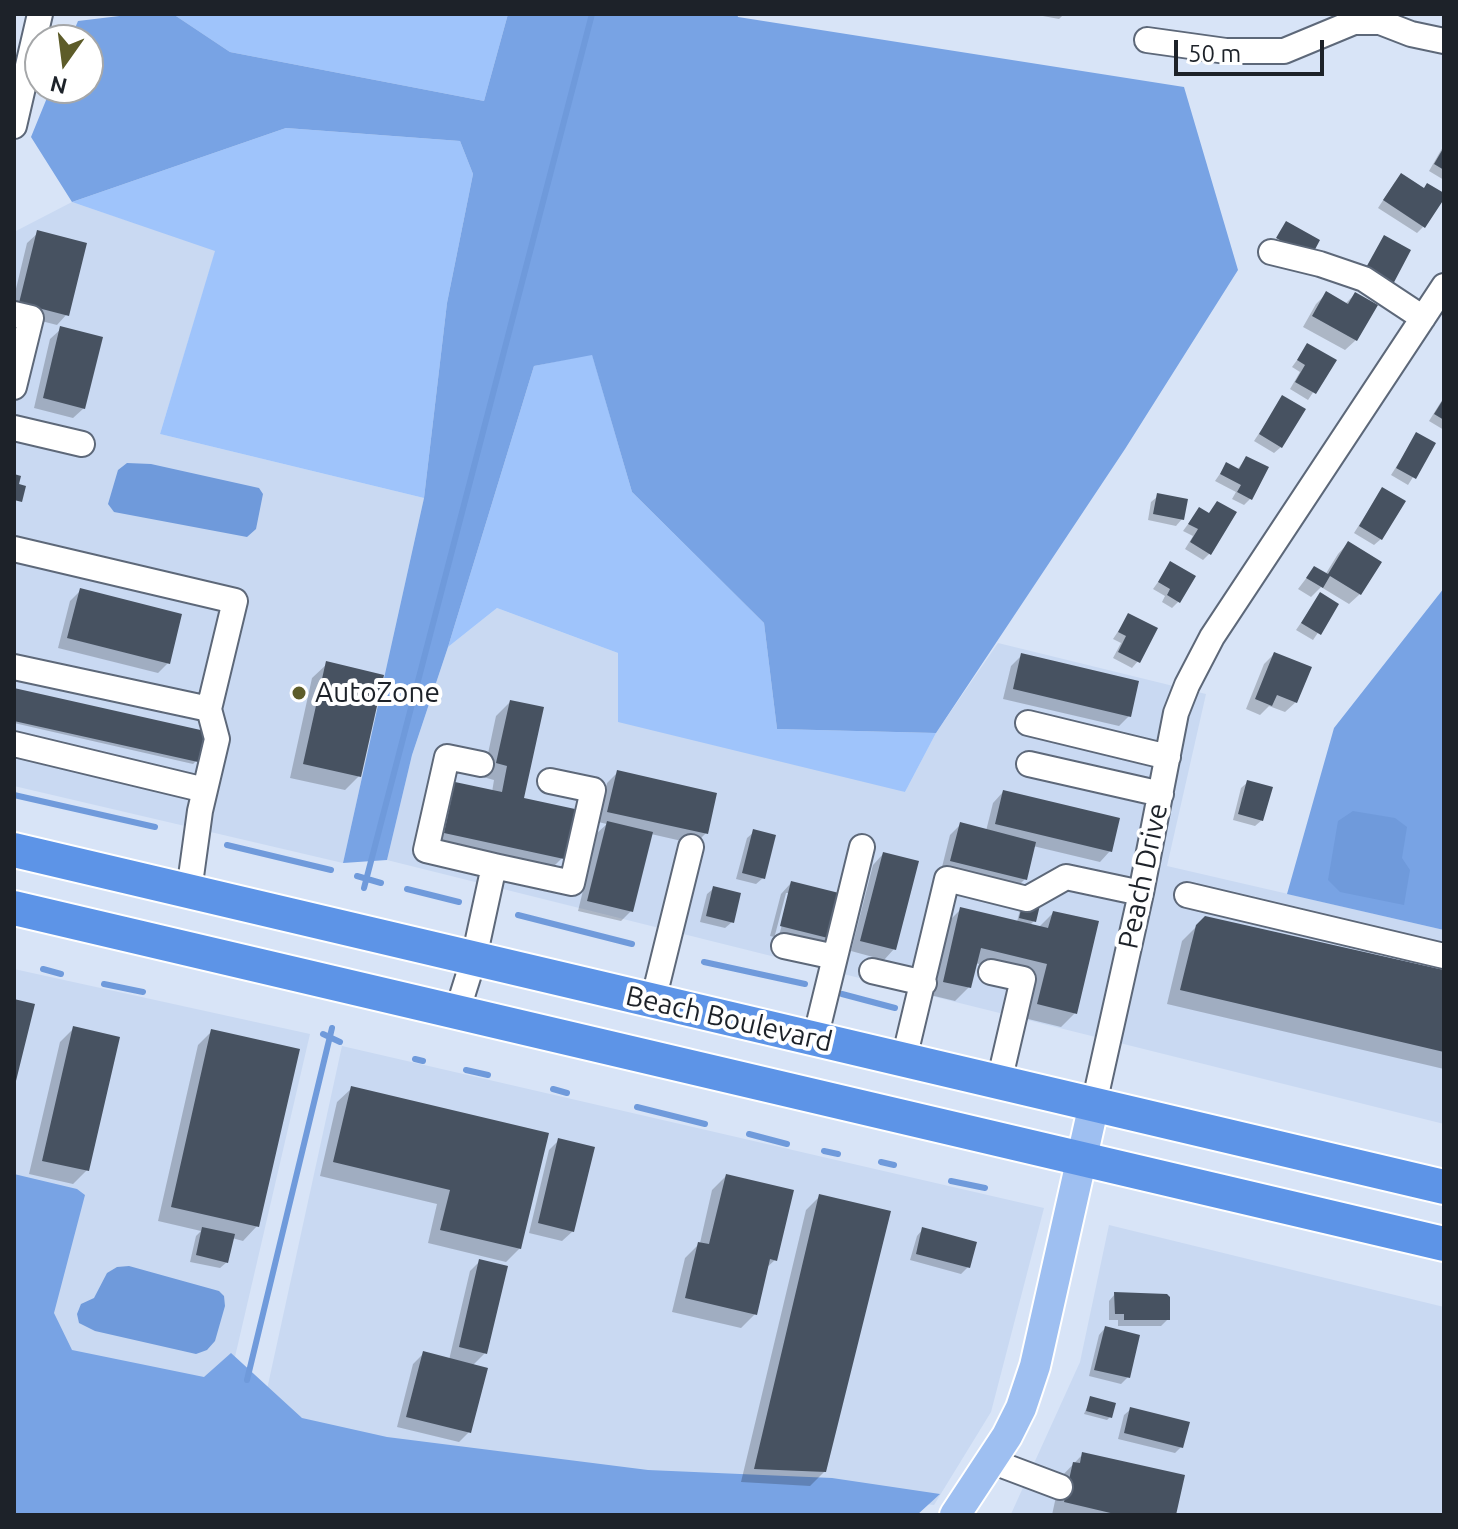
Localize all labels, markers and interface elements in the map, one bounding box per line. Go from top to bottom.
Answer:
north arrow [24,24,104,104]
scale bar [1178,24,1328,74]
text: 50 m [1188,40,1241,67]
text: N [48,72,70,100]
place label: AutoZone [315,676,440,710]
marker: AutoZone [290,684,308,702]
street label: Peach Drive [1111,800,1175,952]
street label: Beach Boulevard [622,979,836,1059]

